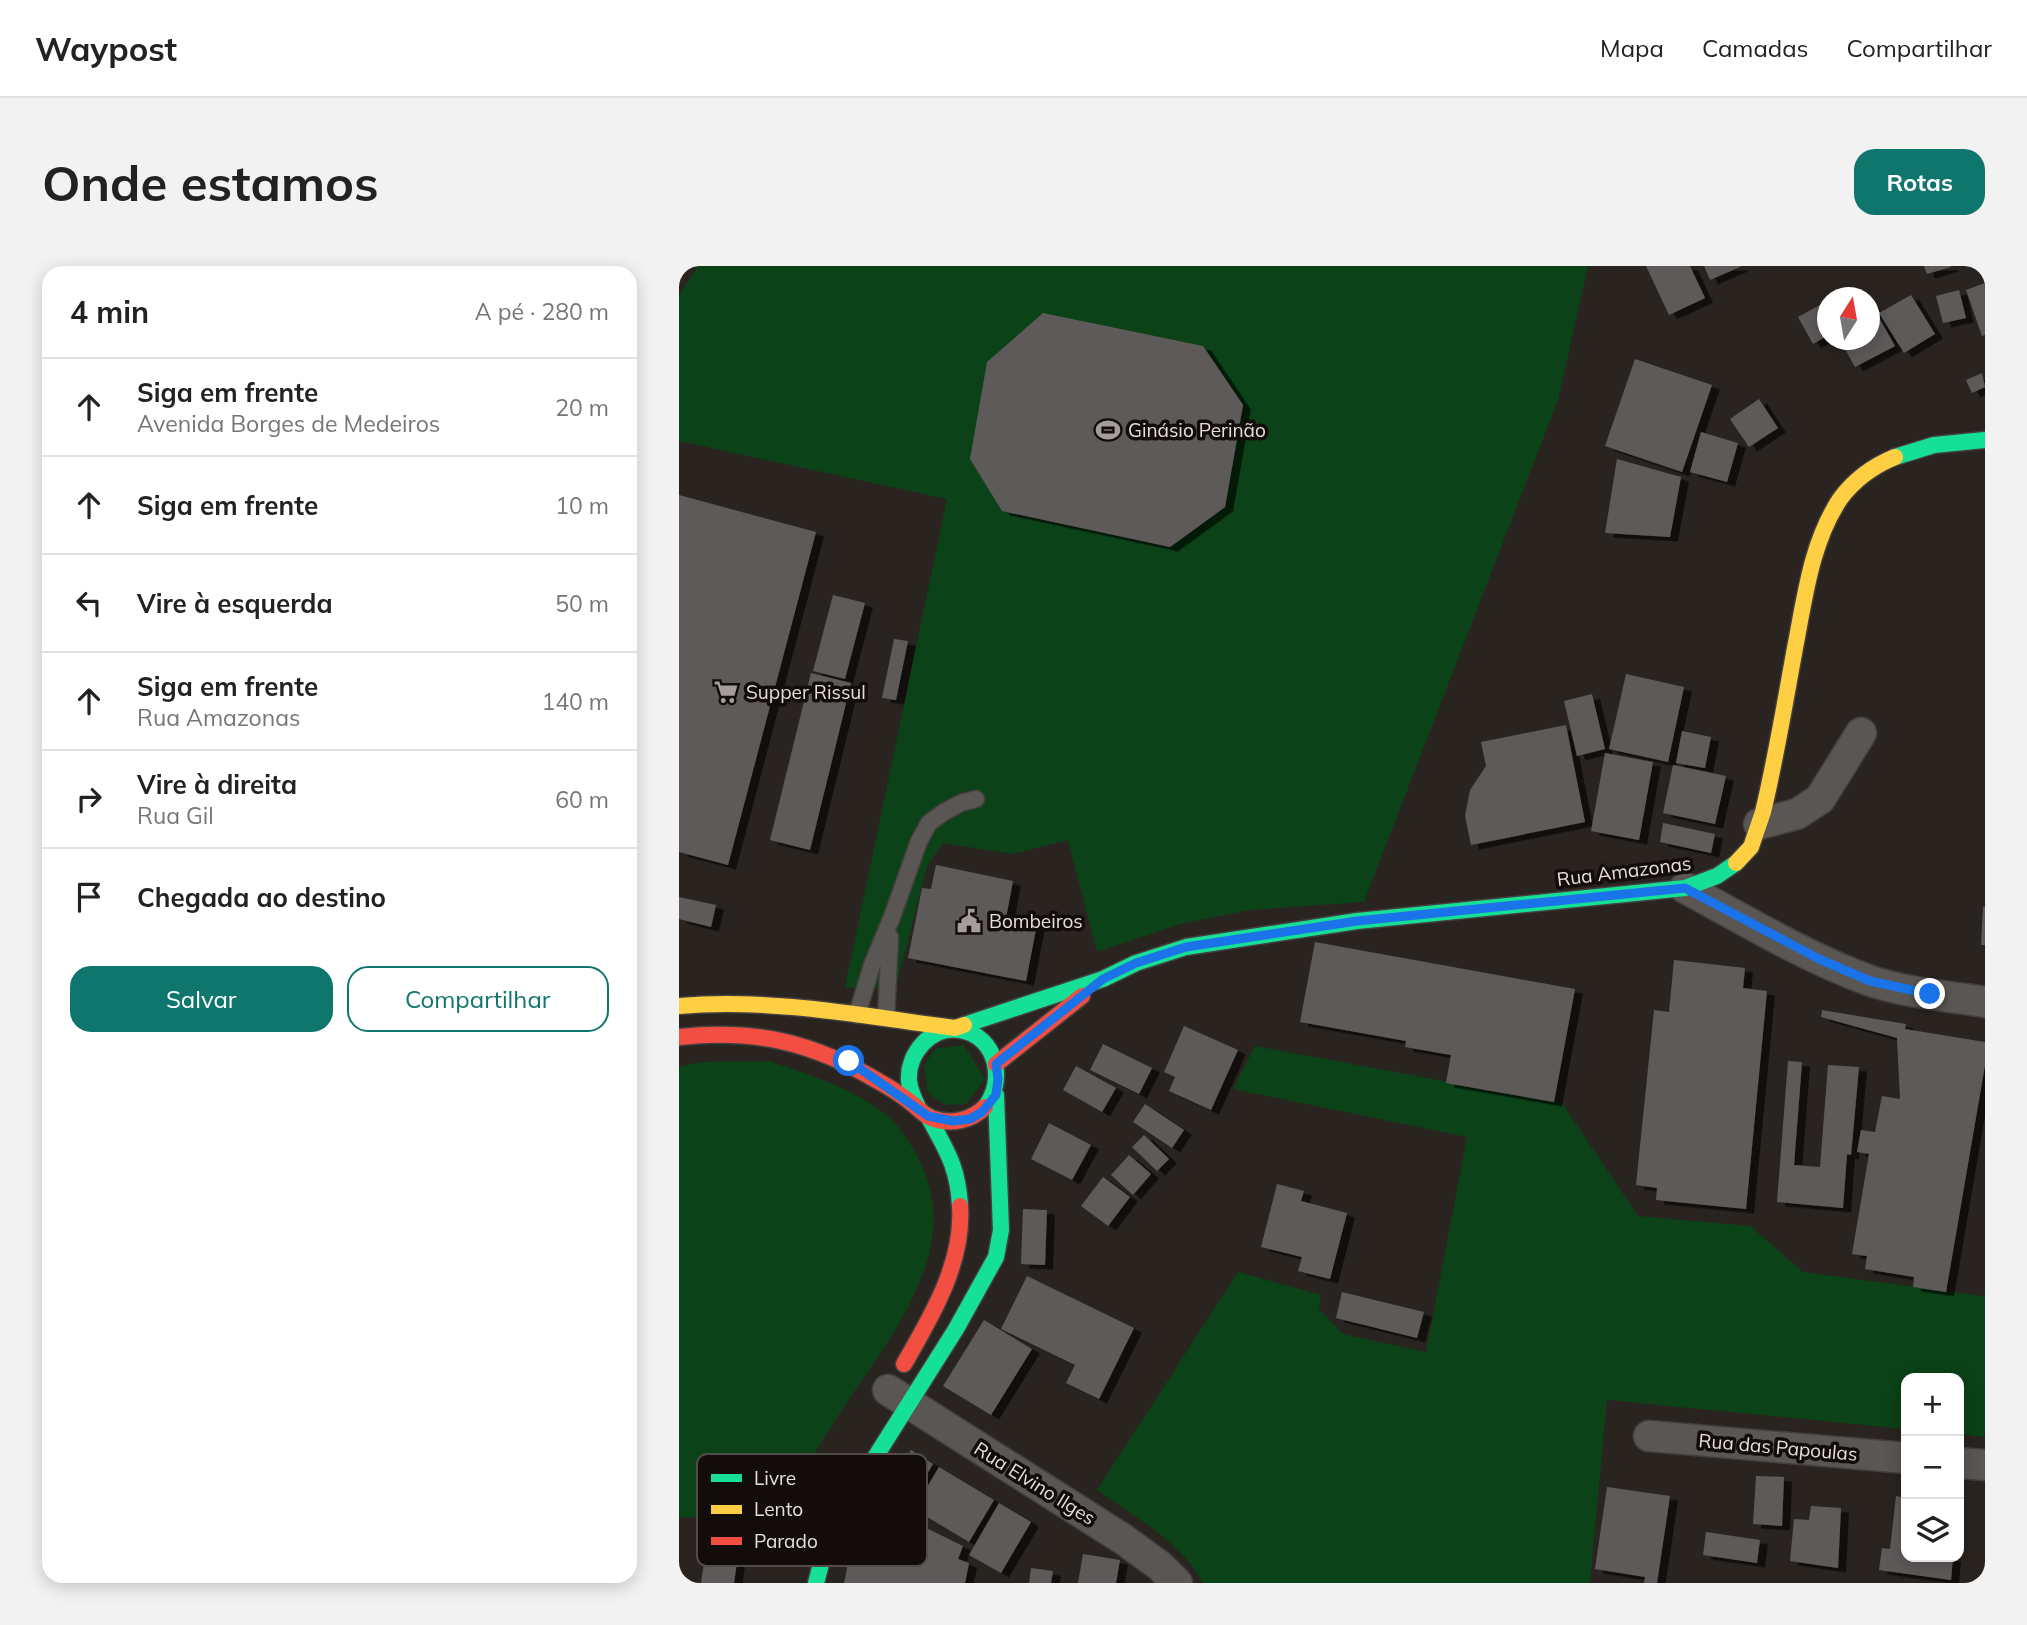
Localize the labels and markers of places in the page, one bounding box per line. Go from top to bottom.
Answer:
sports icon: Ginásio Perinão [1094,416,1122,444]
place label: Ginásio Perinão [1128,418,1266,442]
supermarket icon: Supper Rissul [712,678,740,706]
place label: Supper Rissul [746,680,866,704]
public building icon: Bombeiros [955,907,983,935]
place label: Bombeiros [989,909,1083,933]

